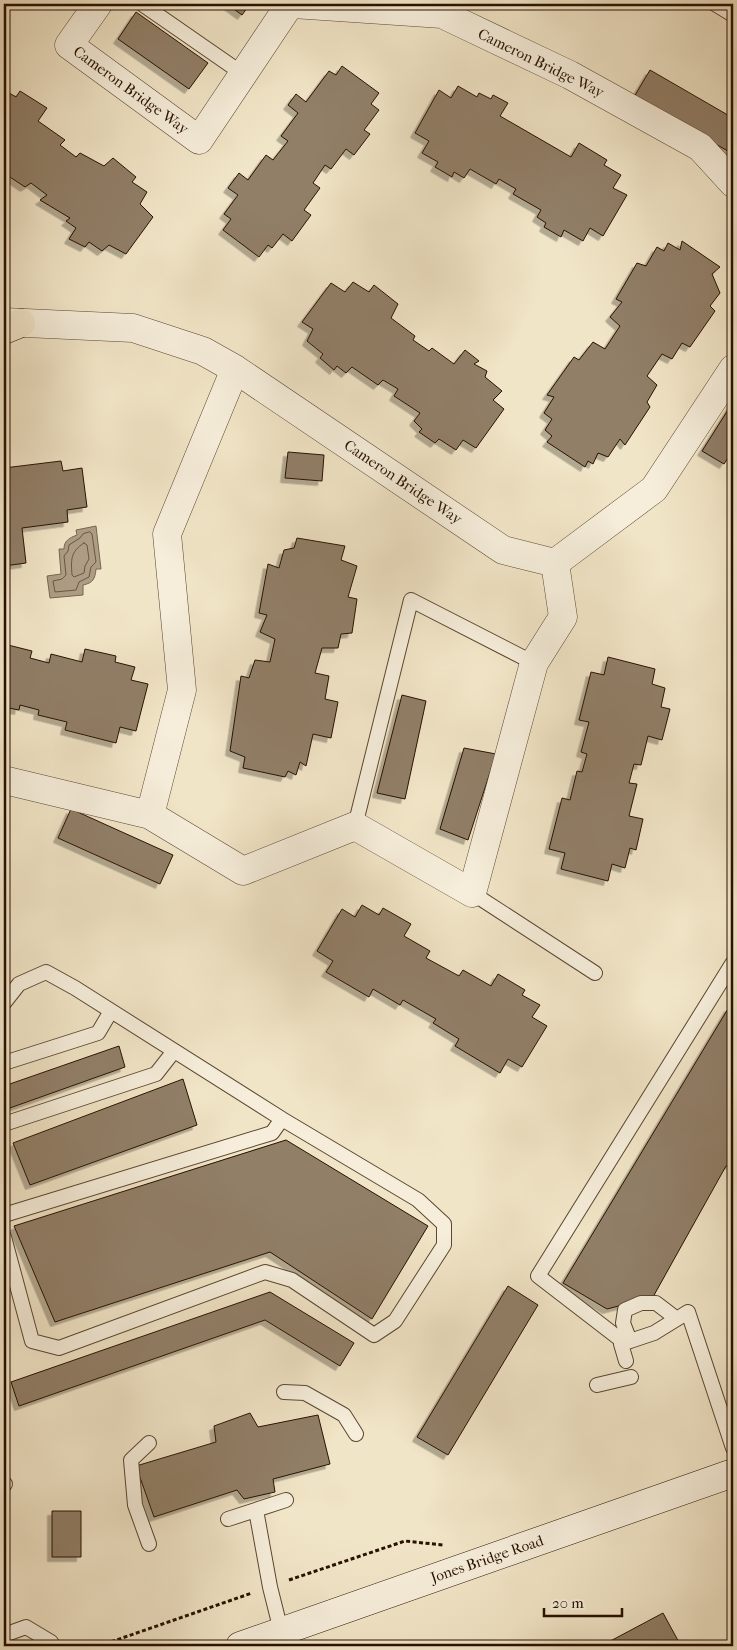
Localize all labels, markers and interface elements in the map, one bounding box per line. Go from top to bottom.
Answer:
street label: Cameron Bridge Way [475,25,608,102]
street label: Cameron Bridge Way [70,42,193,139]
street label: Cameron Bridge Way [341,436,466,529]
street label: Jones Bridge Road [427,1531,547,1587]
scale bar [544,1585,622,1617]
text: 20 m [552,1594,584,1612]

